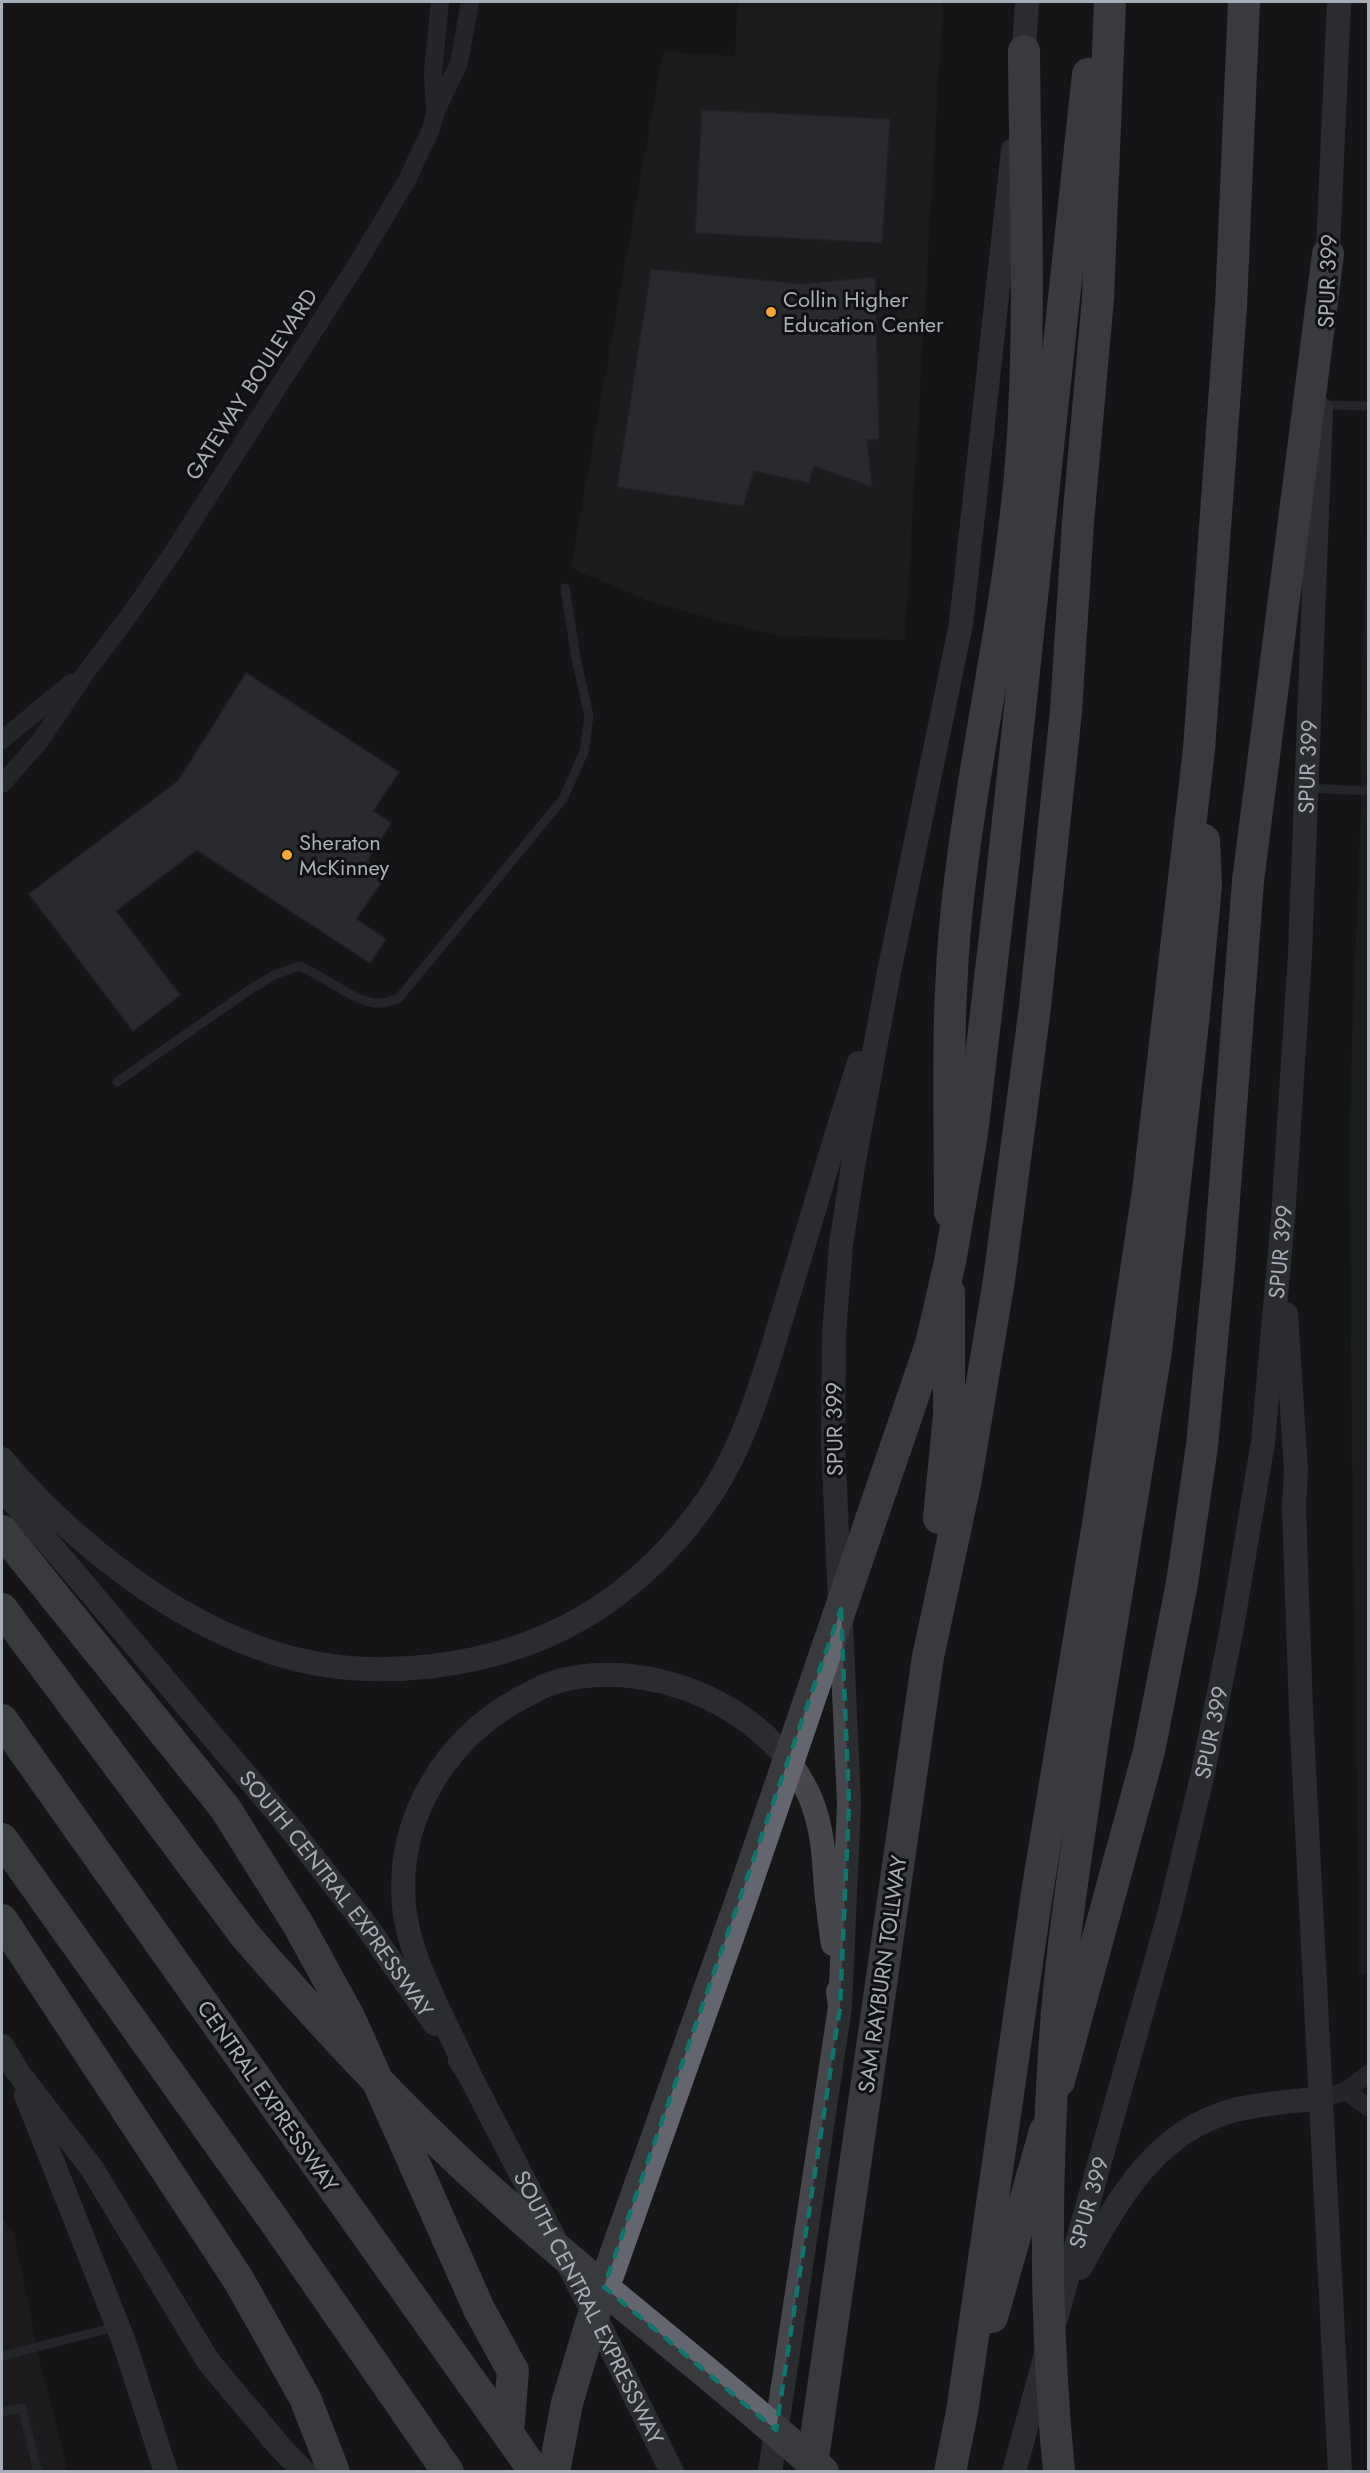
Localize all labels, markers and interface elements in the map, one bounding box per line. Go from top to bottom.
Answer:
street label: SPUR 399 [1309,233,1345,329]
street label: GATEWAY BOULEVARD [177,282,325,486]
place label: Collin Higher Education Center [783,283,944,340]
marker: Collin Higher Education Center [764,305,778,319]
street label: SPUR 399 [1289,719,1325,814]
place label: Sheraton McKinney [299,826,390,883]
marker: Sheraton McKinney [280,848,294,862]
street label: SPUR 399 [1260,1204,1300,1300]
street label: SPUR 399 [817,1382,851,1476]
street label: SPUR 399 [1186,1683,1236,1782]
street label: SOUTH CENTRAL EXPRESSWAY [232,1763,442,2024]
street label: SAM RAYBURN TOLLWAY [849,1852,915,2095]
street label: CENTRAL EXPRESSWAY [190,1994,347,2199]
street label: SPUR 399 [1060,2153,1117,2252]
street label: SOUTH CENTRAL EXPRESSWAY [506,2165,672,2450]

